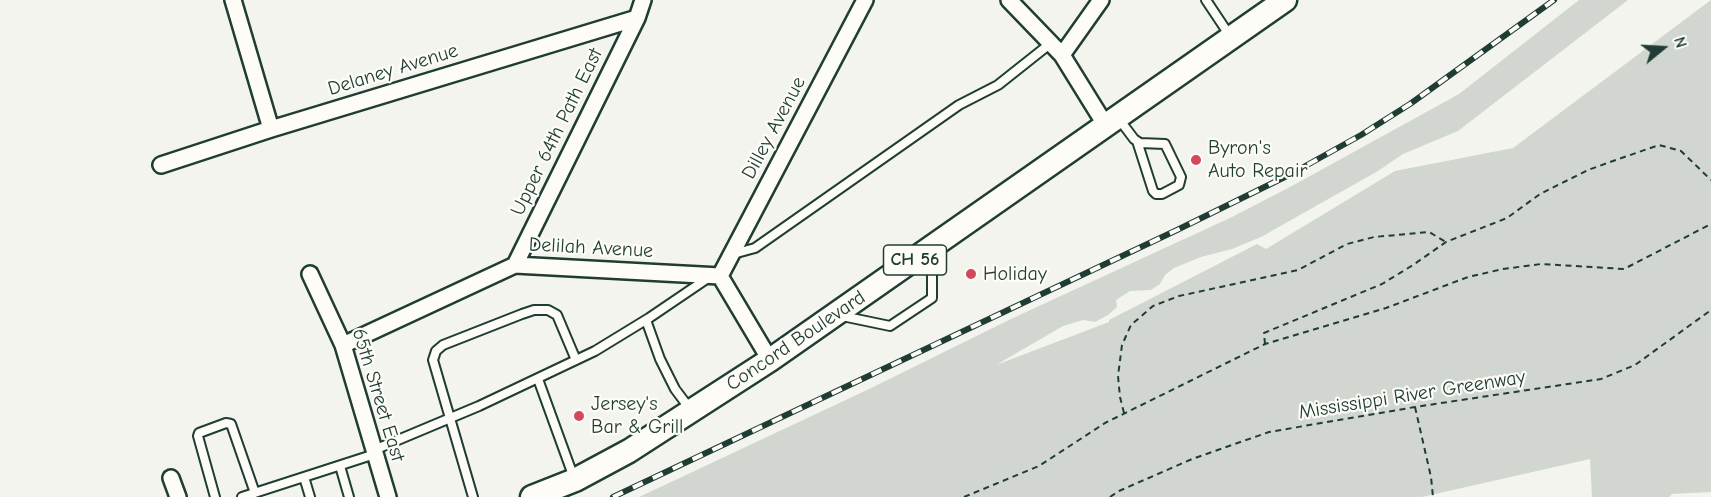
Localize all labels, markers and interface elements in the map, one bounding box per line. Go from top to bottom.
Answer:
north arrow [1633,18,1693,78]
text: N [1670,35,1690,50]
street label: Delaney Avenue [325,39,461,101]
street label: Upper 64th Path East [506,44,608,220]
street label: Dilley Avenue [737,73,811,183]
place label: Byron's Auto Repair [1208,136,1307,183]
marker: Byron's Auto Repair [1189,153,1203,167]
street label: Delilah Avenue [528,233,654,263]
road number: CH 56 [884,245,946,275]
place label: Holiday [983,262,1047,286]
marker: Holiday [964,267,978,281]
street label: Concord Boulevard [722,286,870,396]
street label: 65th Street East [346,326,410,464]
street label: Mississippi River Greenway [1297,365,1527,425]
place label: Jersey's Bar & Grill [591,392,683,439]
marker: Jersey's Bar & Grill [572,409,586,423]

